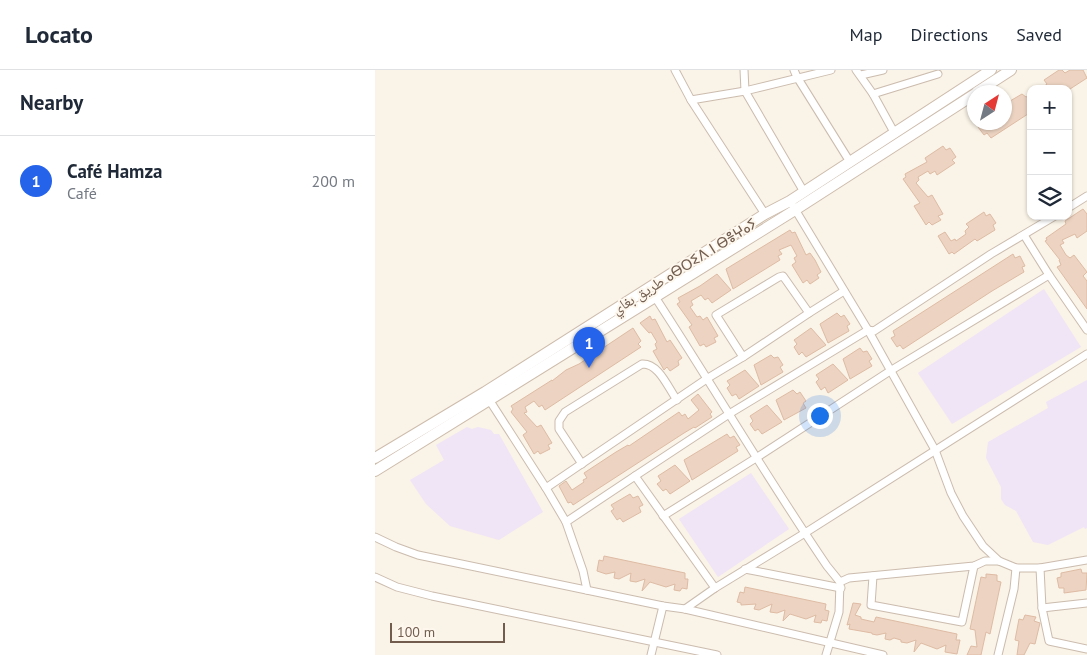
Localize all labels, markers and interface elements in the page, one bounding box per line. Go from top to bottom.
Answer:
text: Locato [25,19,93,50]
text: Map [850,23,882,46]
text: Directions [910,23,988,46]
text: Saved [1016,23,1062,46]
north arrow [967,85,1012,130]
map controls [1027,85,1072,220]
button: + [1027,85,1072,130]
text: Nearby [20,89,83,116]
button: − [1027,130,1072,175]
text: Café Hamza [67,159,163,183]
text: 1 [31,171,41,191]
text: 200 m [312,171,355,191]
button: layers [1027,175,1072,220]
text: Café [67,183,97,203]
street label: طريق بغاي ⴰⴱⵔⵉⴷ ⵏ ⴱⴻⵖⴰⵢ [608,214,761,321]
pin: 1 [573,327,605,368]
your location [807,403,833,429]
scale bar [390,620,505,643]
text: 100 m [397,623,435,641]

